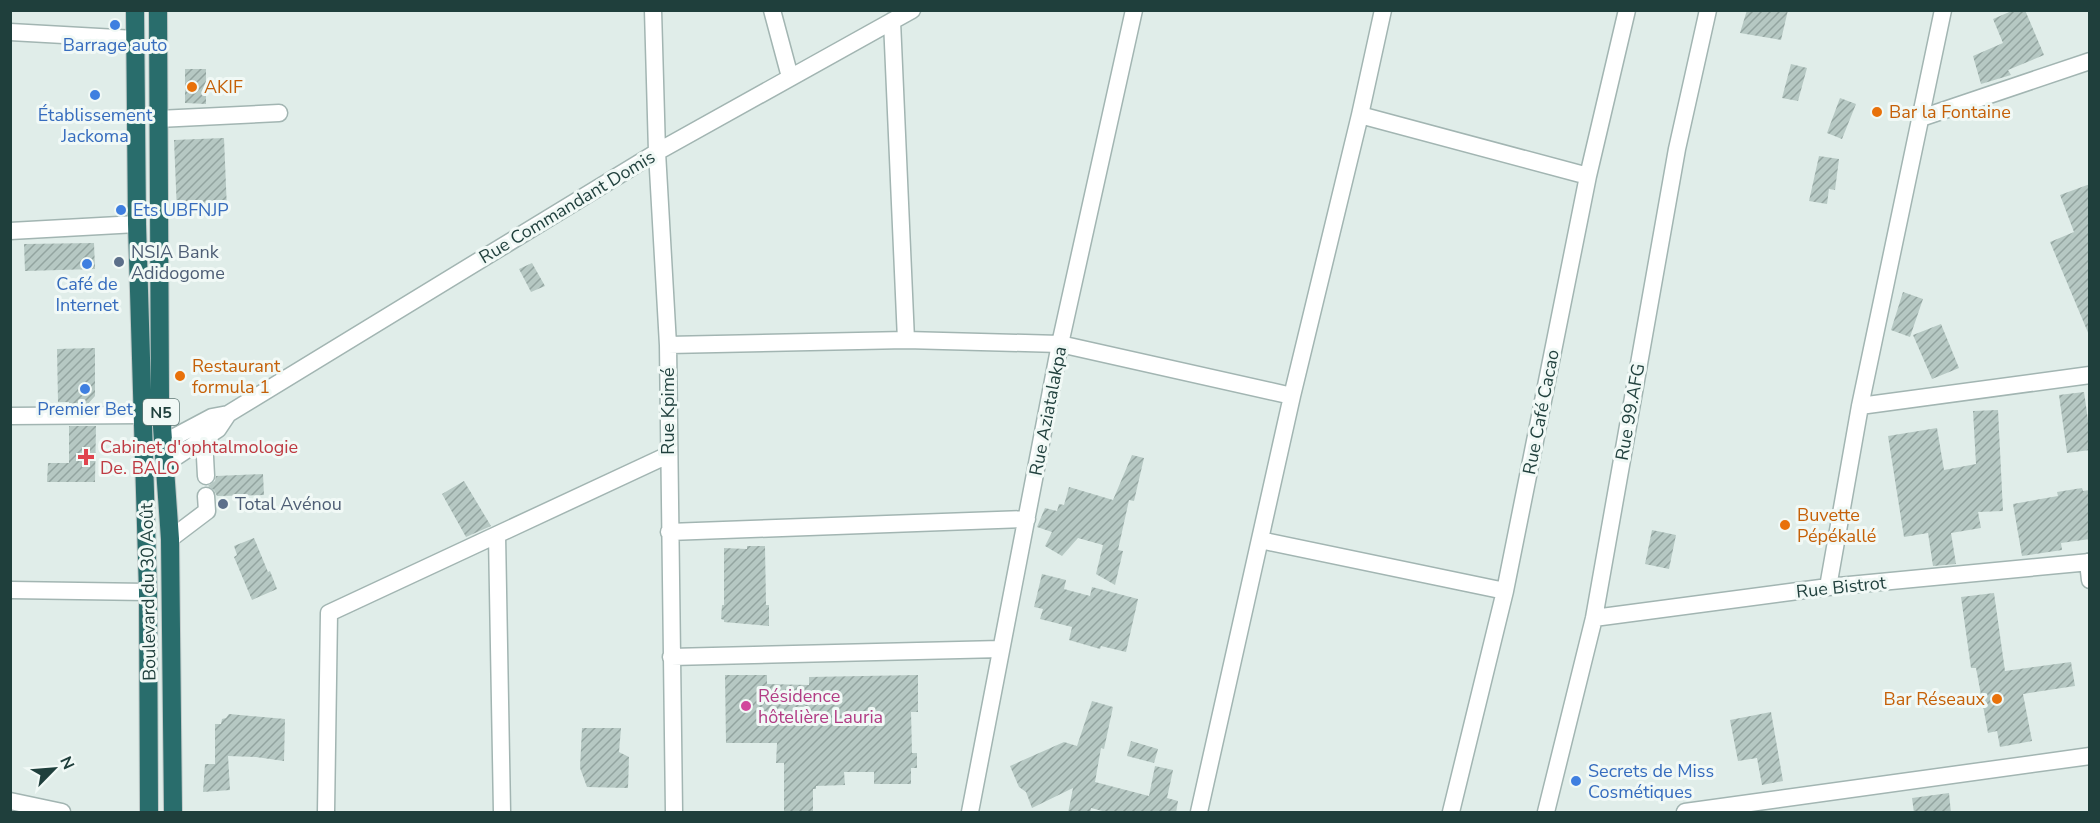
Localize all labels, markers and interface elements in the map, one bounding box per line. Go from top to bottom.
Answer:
marker: Barrage auto [108,18,122,32]
place label: Barrage auto [63,33,167,57]
place label: AKIF [204,75,243,99]
marker: AKIF [185,80,199,94]
marker: Établissement Jackoma [88,88,102,102]
place label: Bar la Fontaine [1889,100,2011,124]
place label: Établissement Jackoma [38,103,153,148]
marker: Bar la Fontaine [1870,105,1884,119]
street label: Rue Commandant Domis [475,145,659,269]
place label: Ets UBFNJP [133,198,229,222]
marker: Ets UBFNJP [114,203,128,217]
place label: NSIA Bank Adidogome [131,240,225,285]
marker: NSIA Bank Adidogome [112,255,126,269]
marker: Café de Internet [80,257,94,271]
place label: Café de Internet [55,272,119,317]
street label: Rue Aziatalakpa [1024,344,1072,478]
street label: Rue Café Cacao [1517,347,1565,477]
place label: Restaurant formula 1 [192,354,281,399]
street label: Rue 99.AFG [1610,362,1650,462]
street label: Rue Kpimé [656,367,680,455]
marker: Restaurant formula 1 [173,369,187,383]
marker: Premier Bet [78,382,92,396]
place label: Premier Bet [37,397,133,421]
road number: N5 [143,399,179,425]
place label: Cabinet d'ophtalmologie De. BALO [100,435,298,480]
marker: Cabinet d'ophtalmologie De. BALO [77,448,95,466]
place label: Total Avénou [235,492,342,516]
marker: Total Avénou [216,497,230,511]
street label: Boulevard du 30 Août [134,502,162,681]
place label: Buvette Pépékallé [1797,503,1876,548]
marker: Buvette Pépékallé [1778,518,1792,532]
street label: Rue Bistrot [1795,570,1888,604]
place label: Résidence hôtelière Lauria [758,684,883,729]
place label: Bar Réseaux [1883,687,1986,711]
marker: Bar Réseaux [1990,692,2004,706]
marker: Résidence hôtelière Lauria [739,699,753,713]
north arrow [24,739,84,799]
text: N [54,753,79,773]
place label: Secrets de Miss Cosmétiques [1588,759,1714,804]
marker: Secrets de Miss Cosmétiques [1569,774,1583,788]

